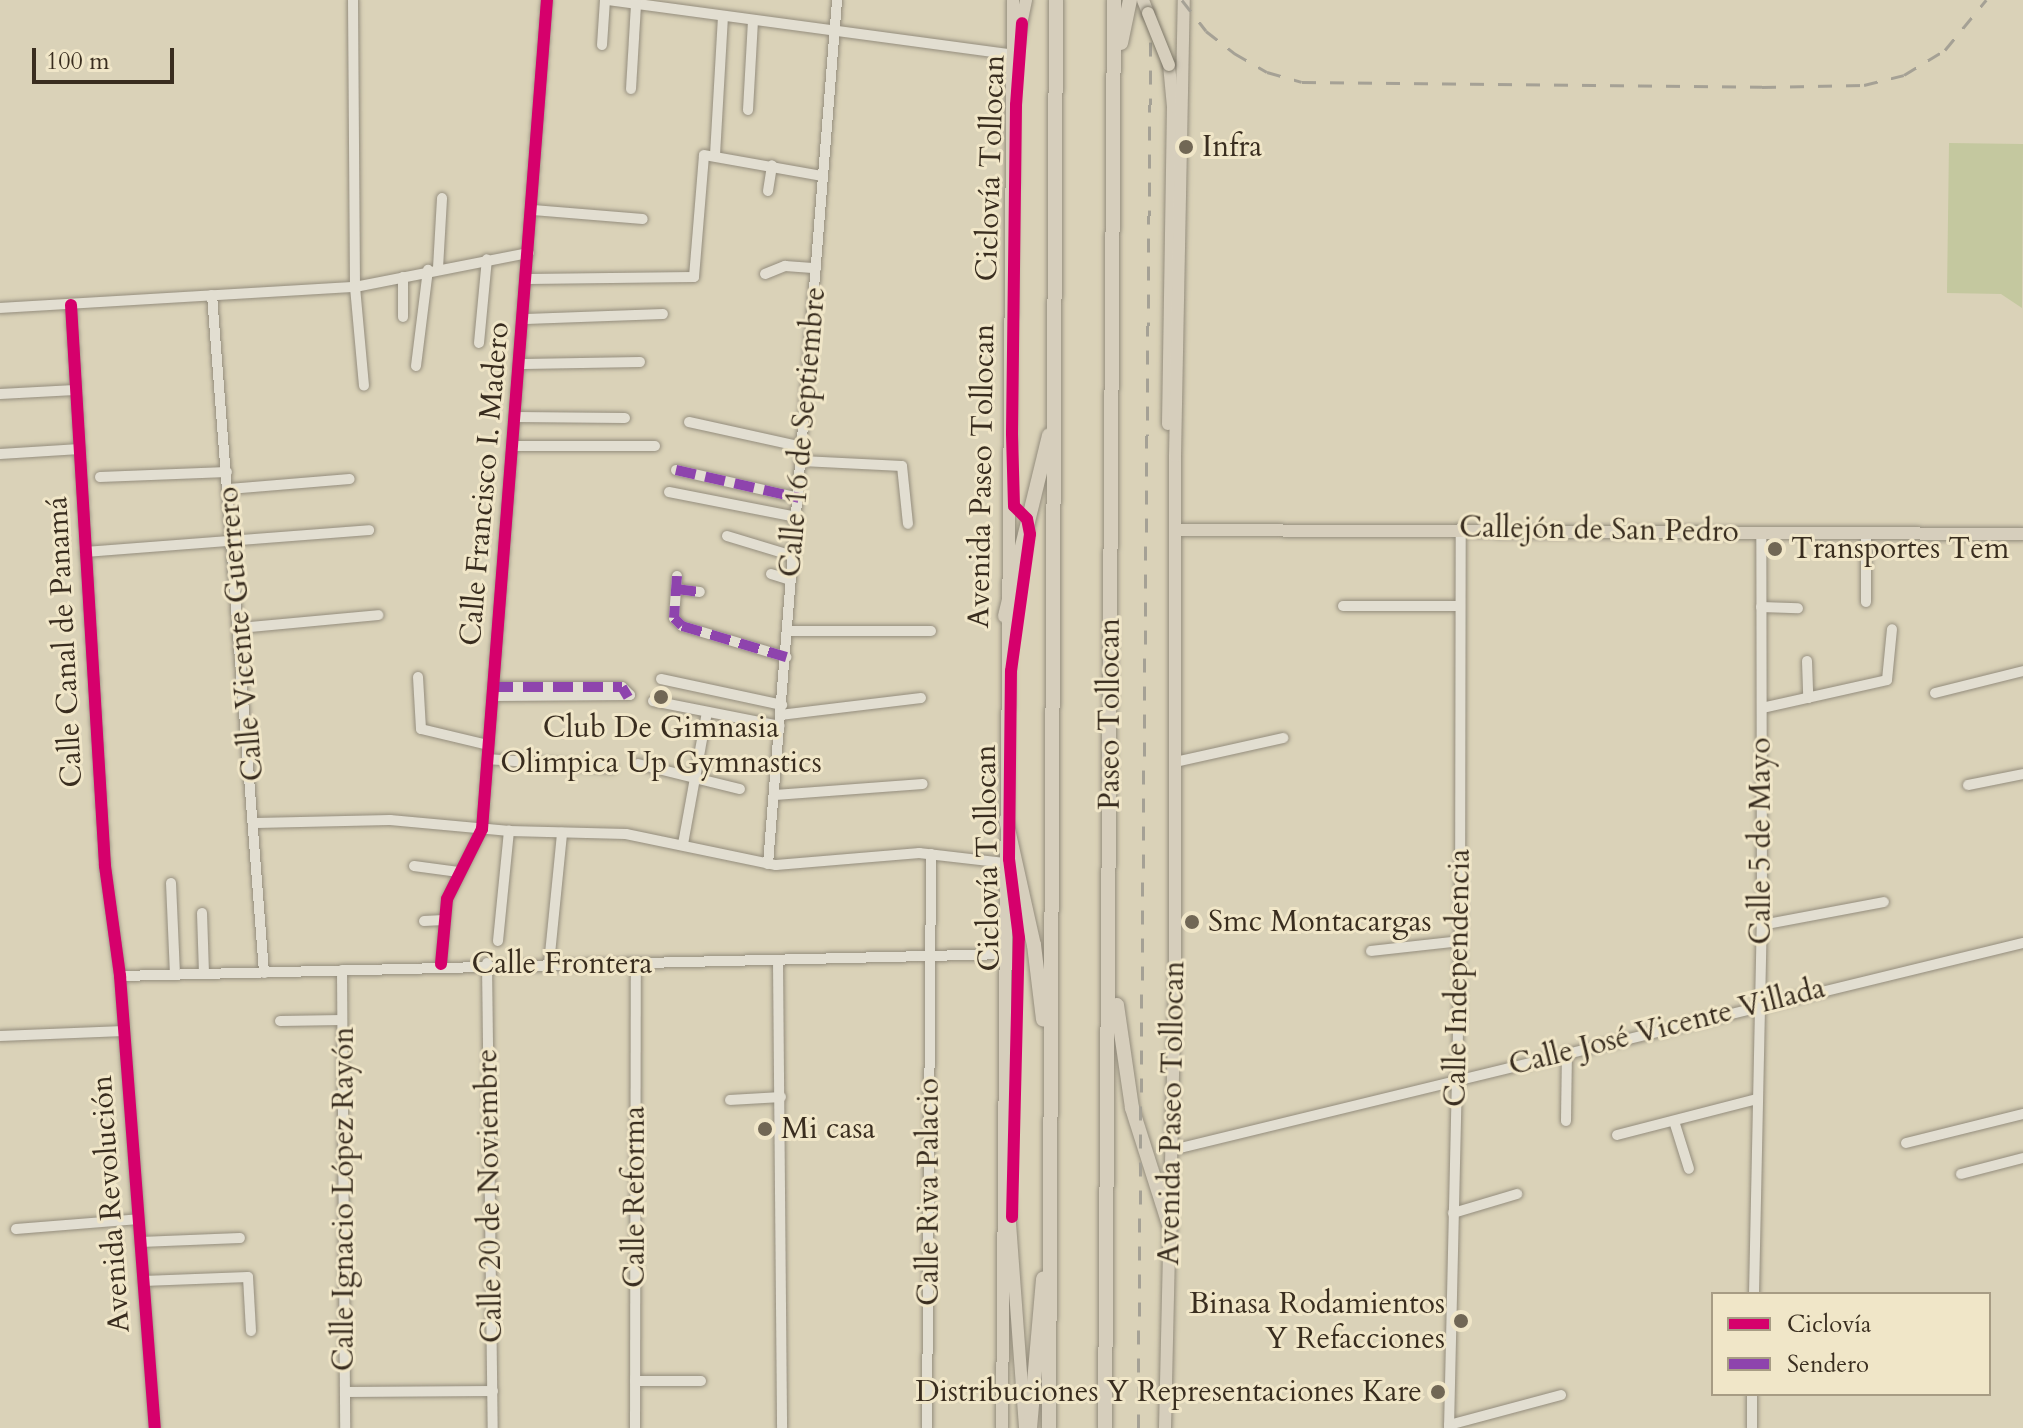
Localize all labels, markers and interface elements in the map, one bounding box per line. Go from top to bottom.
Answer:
scale bar [36,32,178,82]
text: 100 m [46,45,110,78]
street label: Ciclovía Tollocan [969,54,1013,282]
place label: Infra [1202,129,1262,165]
marker: Infra [1177,138,1195,156]
street label: Calle 16 de Septiembre [772,285,834,579]
street label: Calle Francisco I. Madero [453,321,517,647]
street label: Avenida Paseo Tollocan [961,323,1003,629]
street label: Calle Vicente Guerrero [210,485,272,783]
street label: Calle Canal de Panamá [39,496,91,788]
street label: Callejón de San Pedro [1459,510,1739,550]
place label: Transportes Tem [1791,531,2009,567]
marker: Transportes Tem [1766,540,1784,558]
street label: Paseo Tollocan [1092,618,1128,810]
marker: Club De Gimnasia Olimpica Up Gymnastics [652,688,670,706]
place label: Club De Gimnasia Olimpica Up Gymnastics [500,710,822,780]
street label: Calle 5 de Mayo [1743,737,1779,945]
street label: Ciclovía Tollocan [968,744,1008,972]
street label: Calle Independencia [1438,849,1478,1107]
place label: Smc Montacargas [1208,904,1432,940]
marker: Smc Montacargas [1183,913,1201,931]
street label: Calle Frontera [471,946,653,982]
street label: Avenida Paseo Tollocan [1151,960,1193,1266]
street label: Calle José Vicente Villada [1505,970,1829,1084]
street label: Calle Ignacio López Rayón [326,1027,362,1371]
street label: Calle 20 de Noviembre [469,1049,511,1343]
street label: Avenida Revolución [84,1074,138,1334]
street label: Calle Riva Palacio [911,1078,947,1306]
street label: Calle Reforma [617,1106,653,1288]
place label: Mi casa [781,1111,875,1147]
marker: Mi casa [756,1120,774,1138]
place label: Binasa Rodamientos Y Refacciones [1189,1286,1445,1356]
legend [1711,1292,1991,1396]
text: Ciclovía [1787,1308,1871,1341]
marker: Binasa Rodamientos Y Refacciones [1452,1312,1470,1330]
text: Sendero [1787,1348,1869,1381]
place label: Distribuciones Y Representaciones Kare [915,1374,1422,1410]
marker: Distribuciones Y Representaciones Kare [1429,1383,1447,1401]

